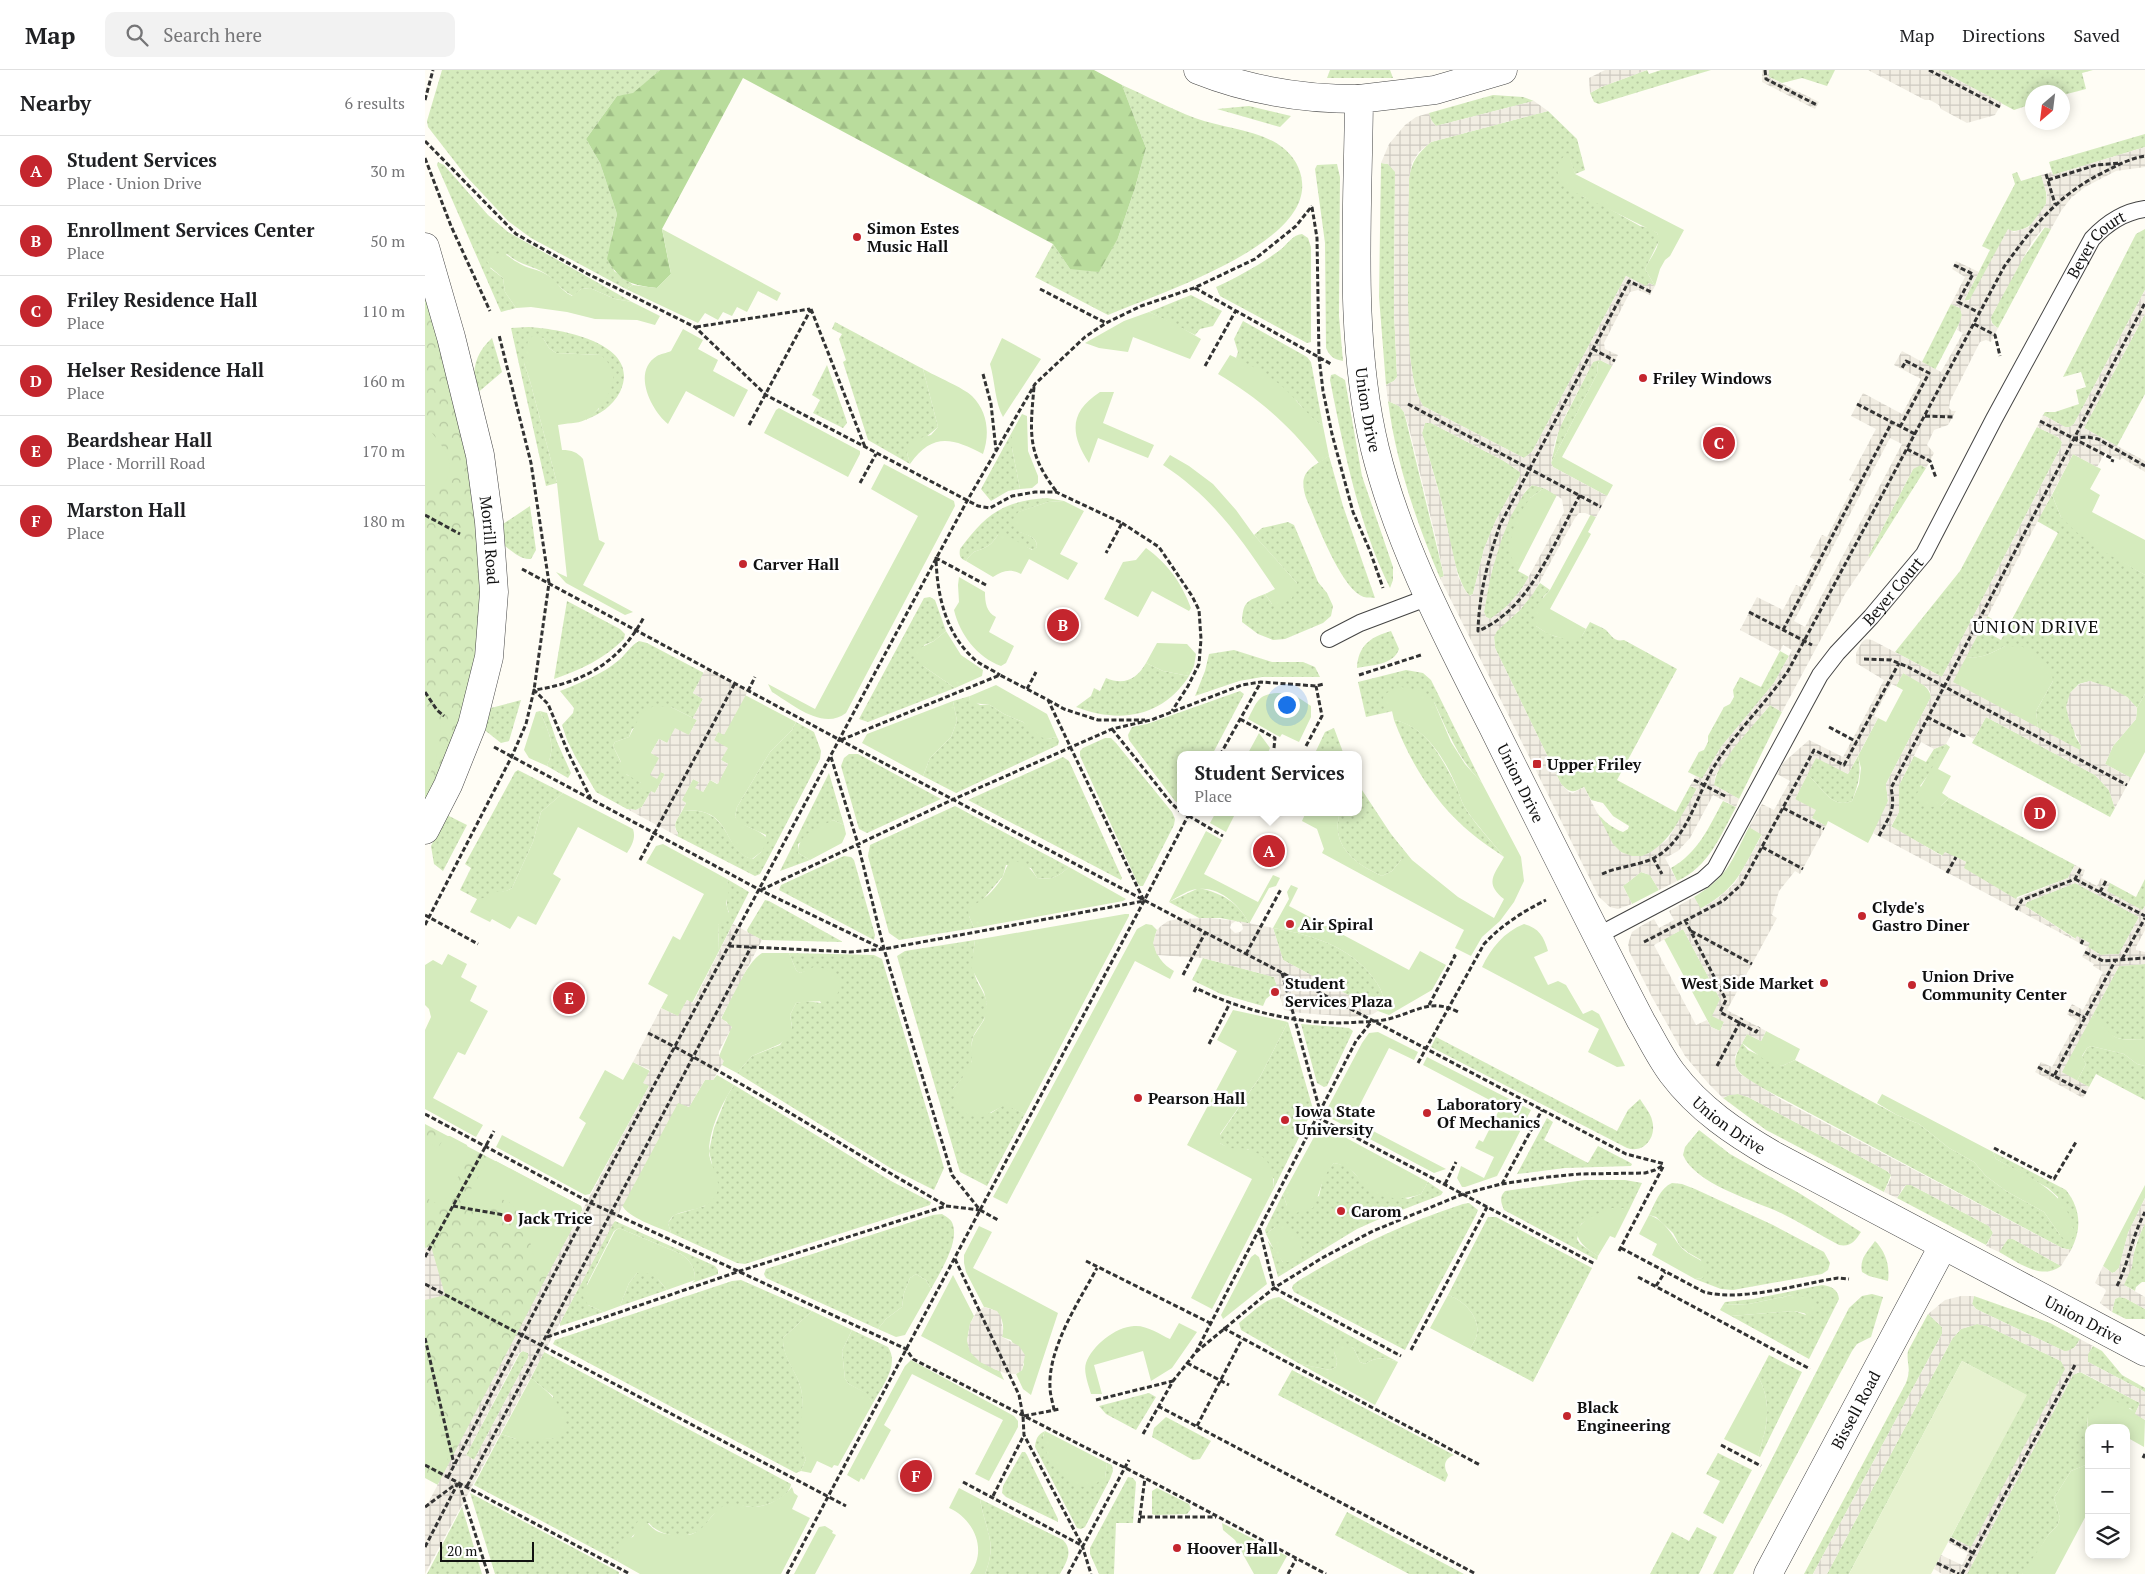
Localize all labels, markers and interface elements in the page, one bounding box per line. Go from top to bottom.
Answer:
search box [105,12,455,57]
text: Map [25,19,75,51]
icon: search [123,21,151,49]
text: Search here [163,22,262,47]
text: Map [1899,23,1934,47]
text: Directions [1962,23,2045,47]
text: Saved [2073,23,2120,47]
north arrow [2025,85,2070,130]
text: Nearby [20,89,91,117]
text: 6 results [345,92,405,114]
text: Student Services [67,147,217,172]
text: A [30,160,42,182]
text: 30 m [370,160,405,182]
text: Place · Union Drive [67,172,202,194]
street label: Beyer Court [2062,205,2129,282]
text: Enrollment Services Center [67,217,314,242]
place label: Simon Estes Music Hall [867,217,959,257]
text: B [31,230,41,252]
text: 50 m [370,230,405,252]
marker: Simon Estes Music Hall [851,231,863,243]
text: Place [67,242,105,264]
text: Friley Residence Hall [67,287,258,312]
text: C [31,300,41,322]
text: 110 m [362,300,405,322]
text: Place [67,312,105,334]
text: Helser Residence Hall [67,357,264,382]
street label: Union Drive [1350,366,1386,455]
place label: Friley Windows [1653,367,1772,389]
text: D [30,370,42,392]
text: 160 m [362,370,405,392]
marker: Friley Windows [1637,372,1649,384]
text: Place [67,382,105,404]
pin: C [1703,424,1735,462]
text: Beardshear Hall [67,427,212,452]
text: E [31,440,41,462]
text: 170 m [362,440,405,462]
text: Place · Morrill Road [67,452,205,474]
street label: Morrill Road [475,494,504,586]
text: Marston Hall [67,497,186,522]
text: F [31,510,41,532]
text: 180 m [362,510,405,532]
text: Place [67,522,105,544]
street label: Beyer Court [1858,552,1928,630]
place label: Carver Hall [753,553,839,575]
marker: Carver Hall [737,558,749,570]
pin: B [1047,606,1079,644]
district label: UNION DRIVE [1973,614,2099,638]
your location [1274,692,1300,718]
street label: Union Drive [1492,740,1550,826]
popup [1177,751,1362,816]
place label: Upper Friley [1547,753,1642,775]
marker: Upper Friley [1531,758,1543,770]
text: Student Services [1195,760,1344,785]
text: Place [1195,785,1232,807]
pin: D [2024,794,2056,832]
pin: A [1253,832,1285,870]
place label: Clyde's Gastro Diner [1872,896,1970,936]
marker: Clyde's Gastro Diner [1856,910,1868,922]
place label: Air Spiral [1300,913,1373,935]
marker: Air Spiral [1284,918,1296,930]
place label: Union Drive Community Center [1922,965,2067,1005]
place label: Student Services Plaza [1285,972,1393,1012]
place label: West Side Market [1681,972,1815,994]
marker: West Side Market [1818,977,1830,989]
pin: E [553,979,585,1017]
marker: Union Drive Community Center [1906,979,1918,991]
marker: Student Services Plaza [1269,986,1281,998]
place label: Pearson Hall [1148,1087,1245,1109]
street label: Union Drive [1688,1091,1770,1159]
marker: Pearson Hall [1132,1092,1144,1104]
place label: Laboratory Of Mechanics [1437,1093,1540,1133]
place label: Iowa State University [1295,1100,1376,1140]
marker: Laboratory Of Mechanics [1421,1107,1433,1119]
marker: Iowa State University [1279,1114,1291,1126]
place label: Carom [1351,1200,1402,1222]
marker: Carom [1335,1205,1347,1217]
place label: Jack Trice [518,1207,593,1229]
marker: Jack Trice [502,1212,514,1224]
street label: Union Drive [2041,1290,2127,1349]
street label: Bissell Road [1826,1367,1886,1453]
place label: Black Engineering [1577,1396,1671,1436]
marker: Black Engineering [1561,1410,1573,1422]
map controls [2085,1424,2130,1559]
button: + [2085,1424,2130,1469]
pin: F [900,1457,932,1495]
button: − [2085,1469,2130,1514]
button: layers [2085,1514,2130,1559]
place label: Hoover Hall [1187,1537,1278,1559]
scale bar [440,1539,534,1562]
text: 20 m [447,1541,477,1560]
marker: Hoover Hall [1171,1542,1183,1554]

